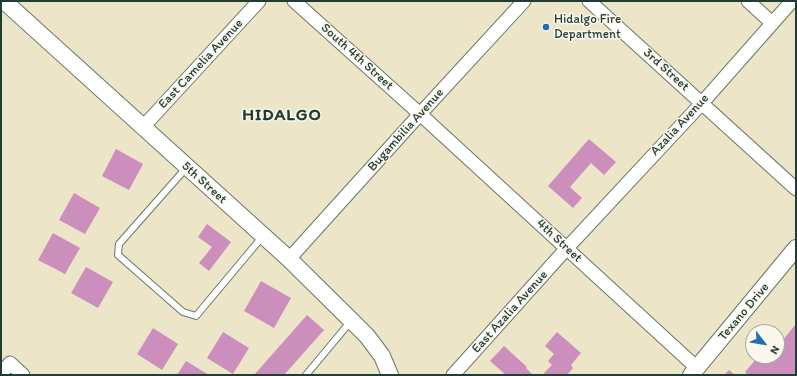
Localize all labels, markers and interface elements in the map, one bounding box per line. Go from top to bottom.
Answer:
place label: Hidalgo Fire Department [554,12,621,43]
street label: East Camelia Avenue [155,16,247,112]
street label: South 4th Street [318,20,396,94]
marker: Hidalgo Fire Department [541,22,551,32]
street label: 3rd Street [640,45,692,95]
street label: Bugambilia Avenue [365,85,447,175]
street label: Azalia Avenue [648,91,712,159]
district label: HIDALGO [242,106,322,126]
street label: 5th Street [178,159,230,207]
street label: 4th Street [533,216,585,266]
street label: East Azalia Avenue [469,267,551,357]
street label: Texano Drive [715,280,773,344]
north arrow [745,324,785,364]
text: N [767,343,782,356]

